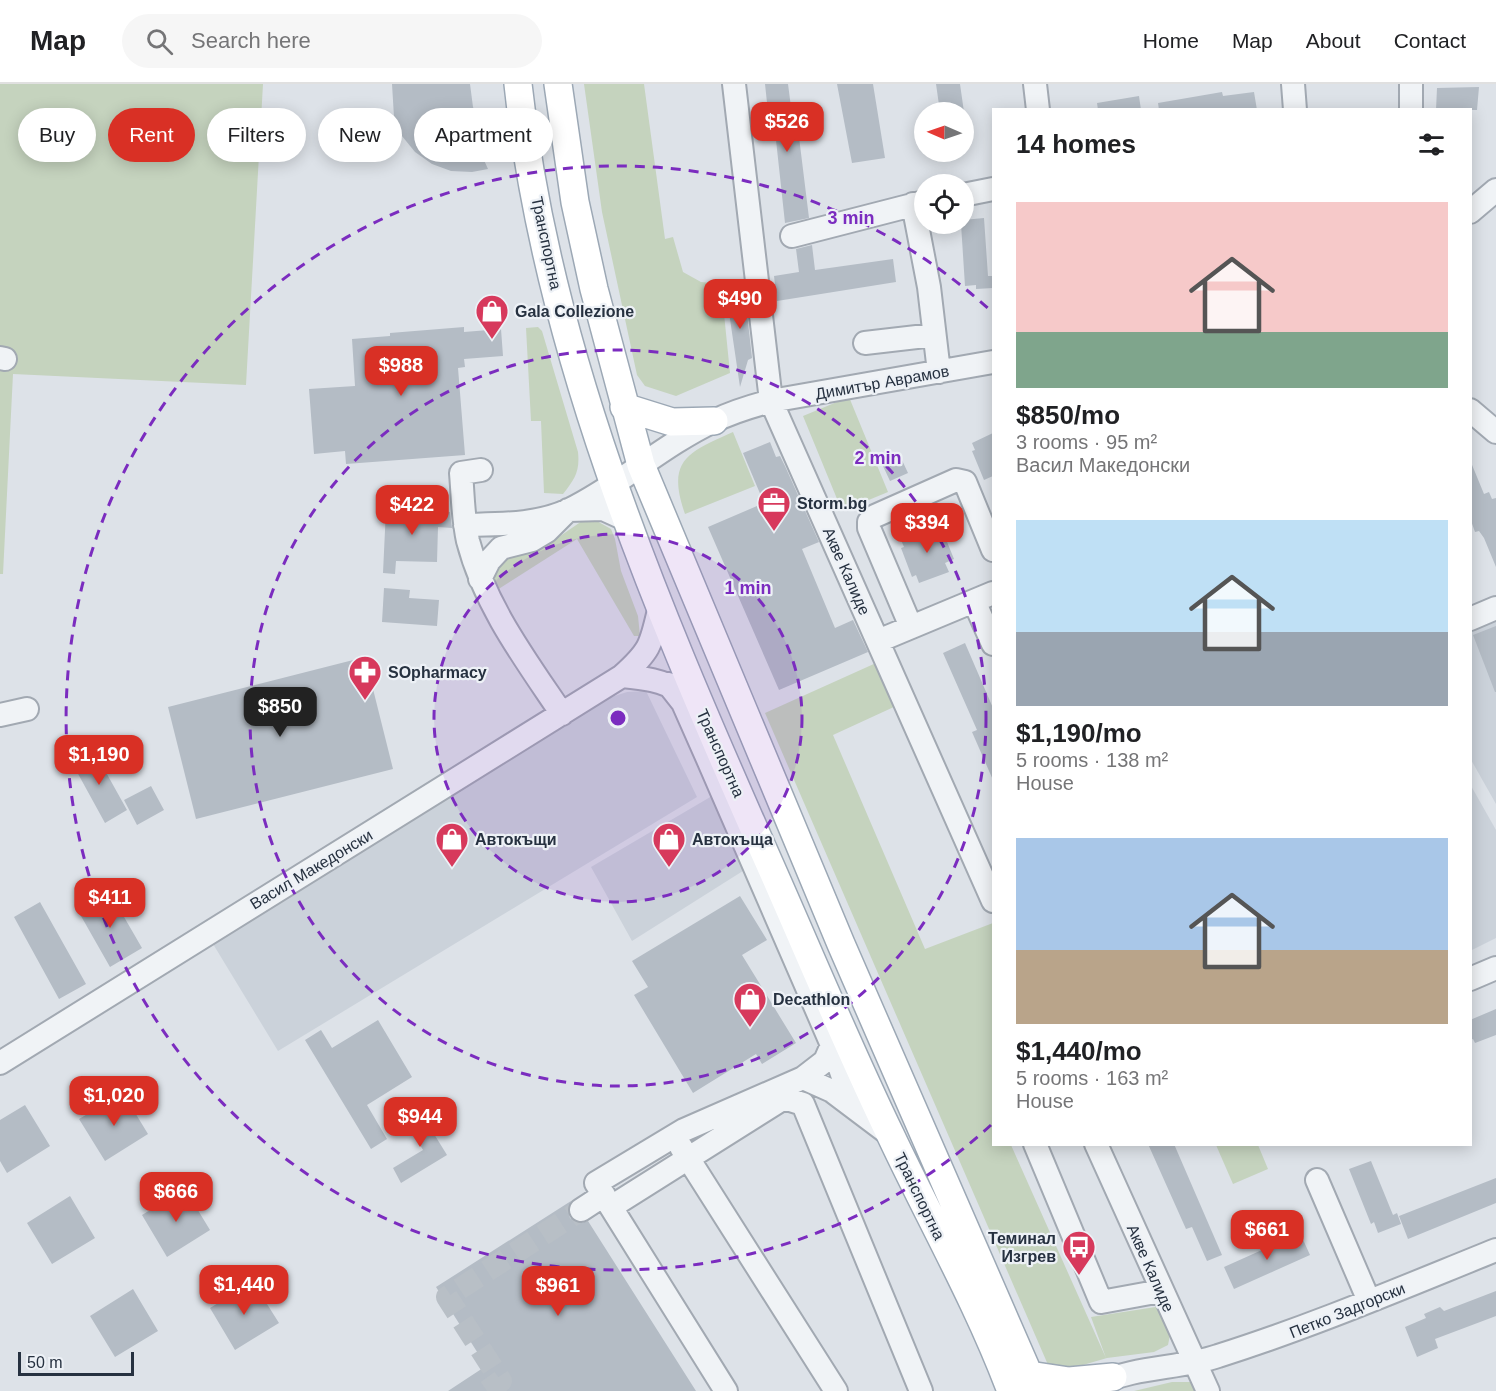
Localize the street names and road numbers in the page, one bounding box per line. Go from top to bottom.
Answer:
street label: Транспортна [528,195,565,291]
street label: Димитър Аврамов [814,362,950,403]
street label: Акве Калиде [820,525,873,618]
street label: Транспортна [694,706,748,800]
street label: Васил Македонски [247,826,375,913]
street label: Транспортна [891,1150,948,1243]
street label: Акве Калиде [1124,1222,1177,1315]
street label: Петко Задгорски [1287,1280,1407,1341]

